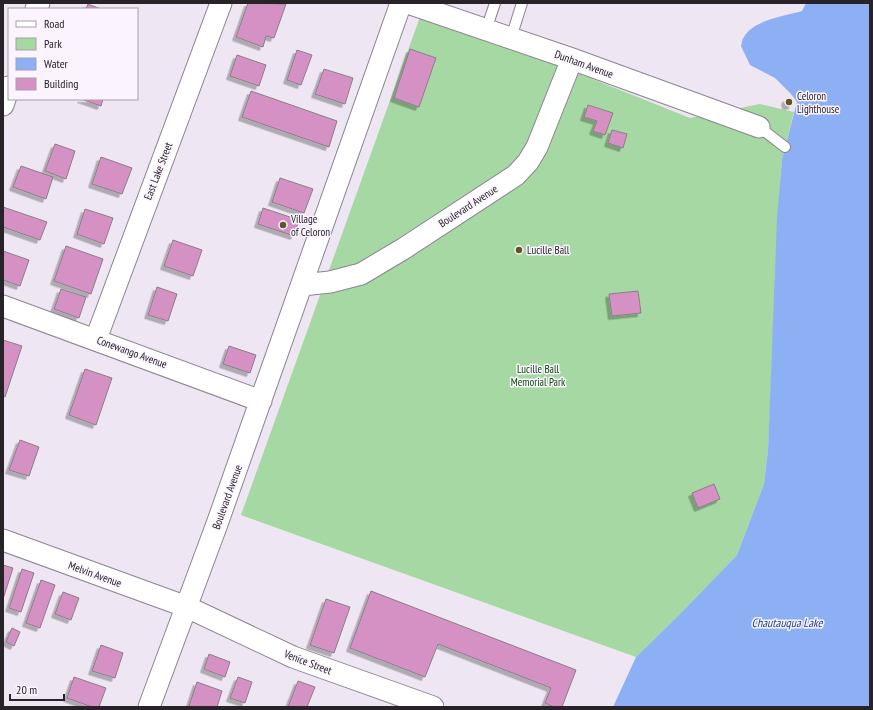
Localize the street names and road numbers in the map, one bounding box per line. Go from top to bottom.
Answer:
street label: Dunham Avenue [553,47,616,81]
street label: East Lake Street [141,140,175,202]
street label: Boulevard Avenue [436,181,501,230]
street label: Conewango Avenue [95,333,170,371]
street label: Boulevard Avenue [209,462,245,531]
street label: Melvin Avenue [67,558,124,590]
street label: Venice Street [281,646,334,677]

